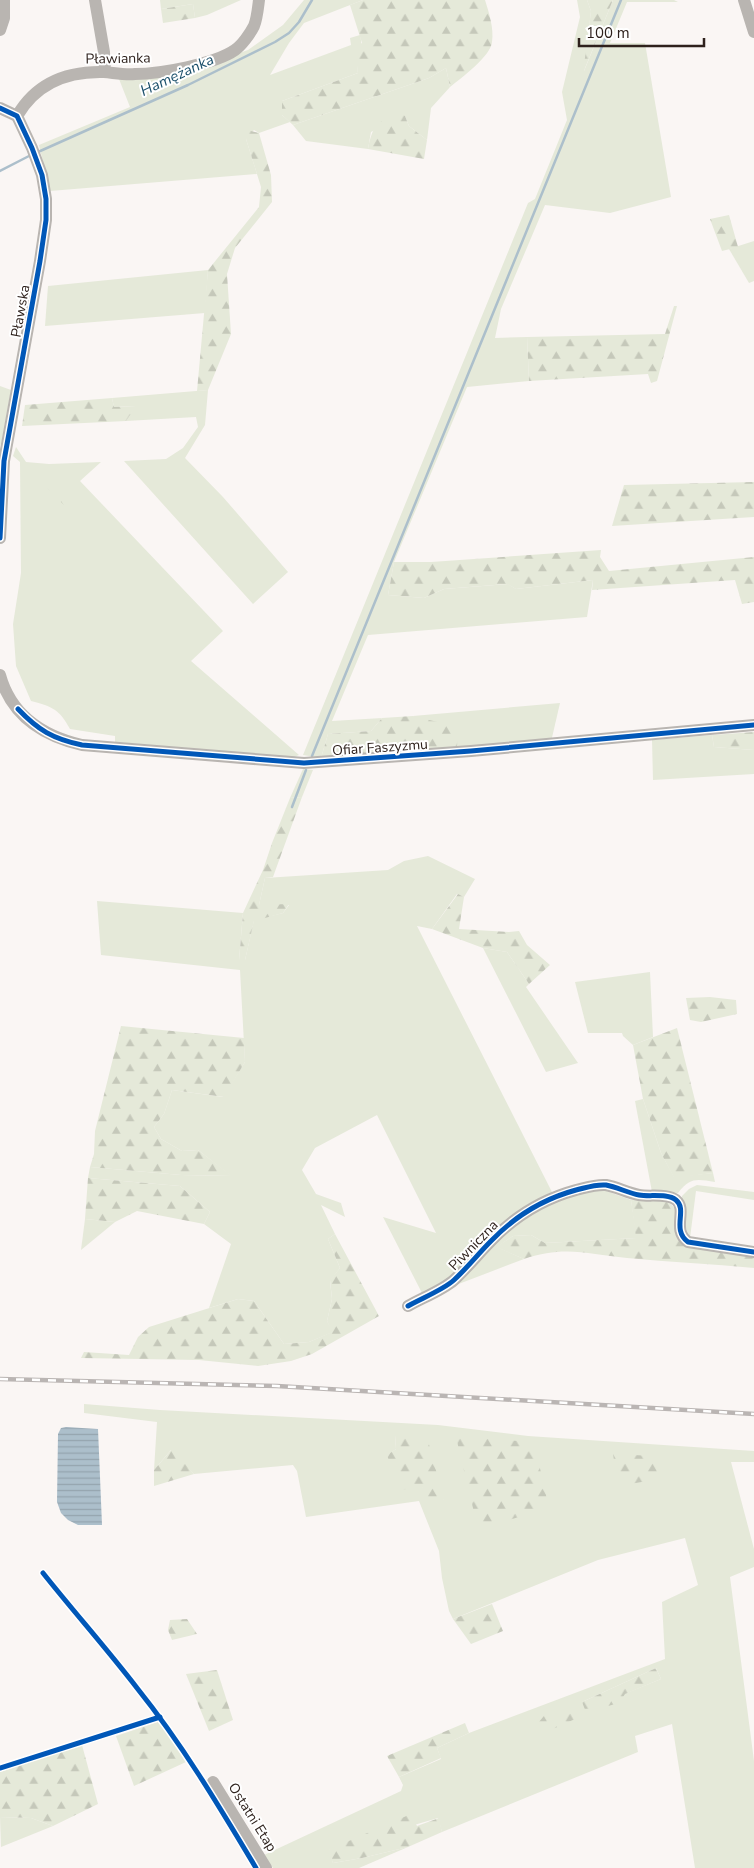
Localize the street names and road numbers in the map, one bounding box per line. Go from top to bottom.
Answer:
street label: Pławianka [85,48,151,69]
street label: Pławska [7,283,34,339]
street label: Ofiar Faszyzmu [332,735,429,760]
street label: Piwniczna [444,1216,502,1275]
street label: Ostatni Etap [224,1779,281,1855]

